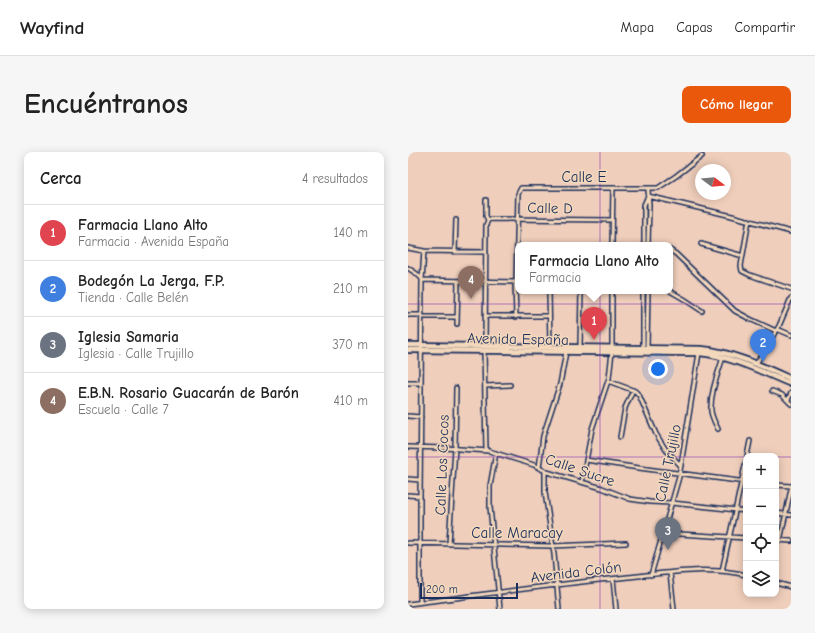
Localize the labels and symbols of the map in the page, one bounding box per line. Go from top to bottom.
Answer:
north arrow [695,164,731,200]
street label: Calle E [561,168,607,186]
street label: Calle D [527,199,573,217]
pin: 4 [458,266,484,299]
pin: 1 [581,307,607,340]
street label: Avenida España [467,329,569,349]
pin: 2 [750,329,776,362]
your location [648,359,668,379]
street label: Calle Los Cocos [431,414,453,516]
street label: Calle Trujillo [651,422,685,503]
street label: Calle Sucre [543,450,618,490]
pin: 3 [655,517,681,550]
street label: Calle Maracay [471,524,563,542]
street label: Avenida Colón [530,558,622,586]
scale bar [420,581,518,600]

